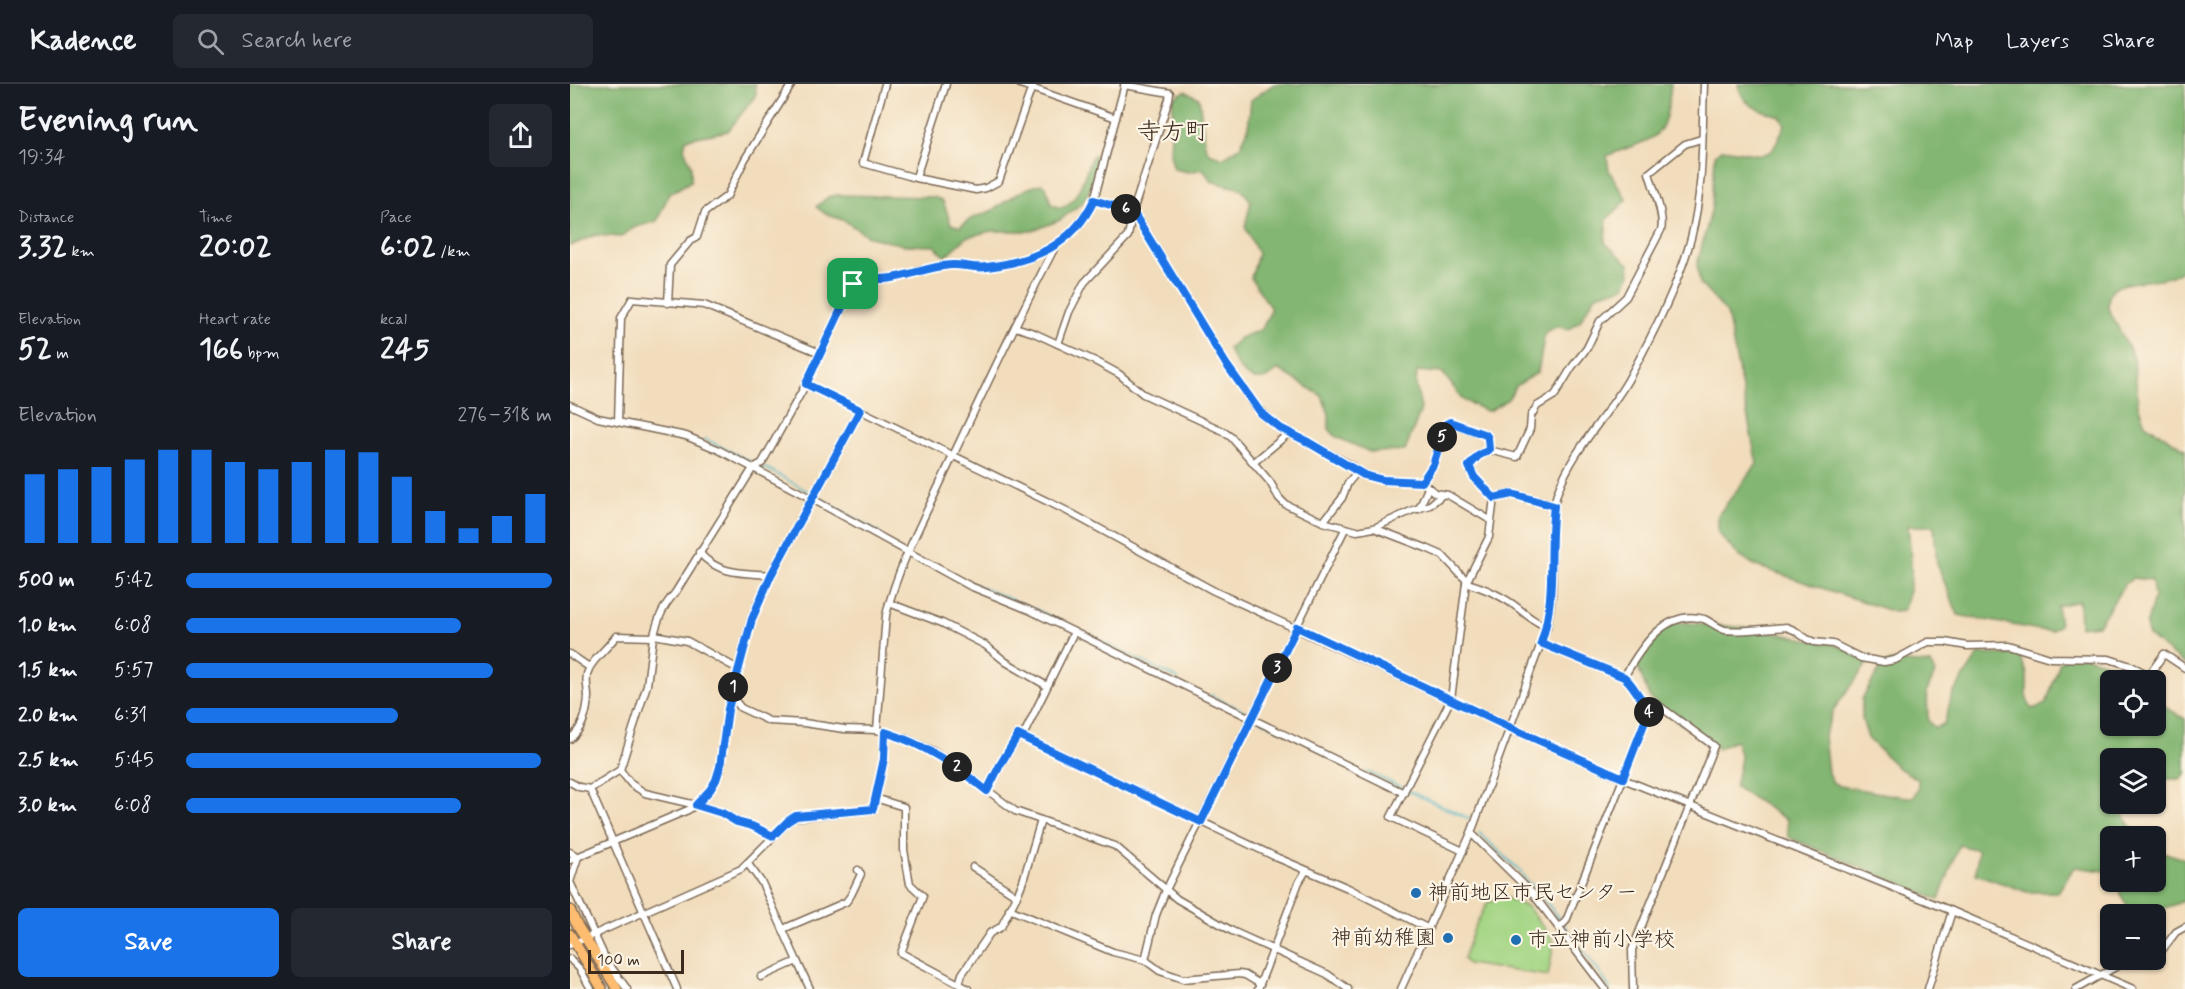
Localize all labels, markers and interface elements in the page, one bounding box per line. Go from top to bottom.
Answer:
search box [173,14,593,68]
text: Kadence [30,23,137,60]
icon: search [194,25,227,58]
text: Search here [242,27,352,55]
text: Map [1935,27,1973,55]
text: Layers [2006,27,2069,55]
text: Share [2102,27,2155,55]
text: Evening run [18,99,198,143]
button: share [489,104,552,167]
district label: 寺方町 [1137,117,1209,148]
text: 19:34 [18,144,65,171]
pin: 6 [1111,194,1141,224]
text: 6 [1122,198,1130,219]
text: Distance [18,207,74,228]
text: Time [199,207,233,228]
text: Pace [380,207,412,228]
text: 3.32 [18,228,67,267]
text: 20:02 [199,228,271,267]
text: 6:02 [380,228,436,267]
text: km [67,241,95,262]
text: /km [436,241,471,262]
pin [827,258,878,309]
icon: arrive [836,267,869,300]
text: Elevation [18,309,81,330]
text: Heart rate [199,309,271,330]
text: kcal [380,309,407,330]
text: 52 [18,330,52,369]
text: 166 [199,330,243,369]
text: 245 [380,330,430,369]
text: m [52,343,69,364]
text: bpm [243,343,280,364]
text: Elevation [18,402,97,429]
text: 276–318 m [458,402,552,429]
pin: 5 [1427,422,1457,452]
text: 5 [1437,426,1447,447]
text: 500 m [18,567,75,594]
text: 5:42 [114,567,154,594]
text: 1.0 km [18,612,77,639]
text: 6:08 [114,612,152,639]
pin: 3 [1262,653,1292,683]
text: 1.5 km [18,657,78,684]
text: 5:57 [114,657,153,684]
text: 3 [1273,657,1281,678]
map controls [2100,670,2166,970]
button: locate [2100,670,2166,736]
pin: 1 [718,672,748,702]
text: 1 [729,676,737,697]
pin: 4 [1634,697,1664,727]
text: 4 [1644,701,1654,722]
text: 2.0 km [18,702,78,729]
text: 6:31 [114,702,147,729]
text: 2.5 km [18,747,79,774]
text: 5:45 [114,747,154,774]
button: layers [2100,748,2166,814]
pin: 2 [942,752,972,782]
text: 2 [953,756,961,777]
text: 3.0 km [18,792,77,819]
text: 6:08 [114,792,152,819]
button: + [2100,826,2166,892]
place label: 神前地区市民センター [1428,879,1637,907]
marker: 神前地区市民センター [1409,886,1423,900]
button: − [2100,904,2166,970]
button: Save [18,908,279,977]
button: Share [291,908,552,977]
place label: 神前幼稚園 [1331,924,1436,952]
place label: 市立神前小学校 [1528,926,1675,954]
marker: 神前幼稚園 [1441,931,1455,945]
marker: 市立神前小学校 [1509,933,1523,947]
scale bar [588,947,684,974]
text: 100 m [597,950,640,971]

